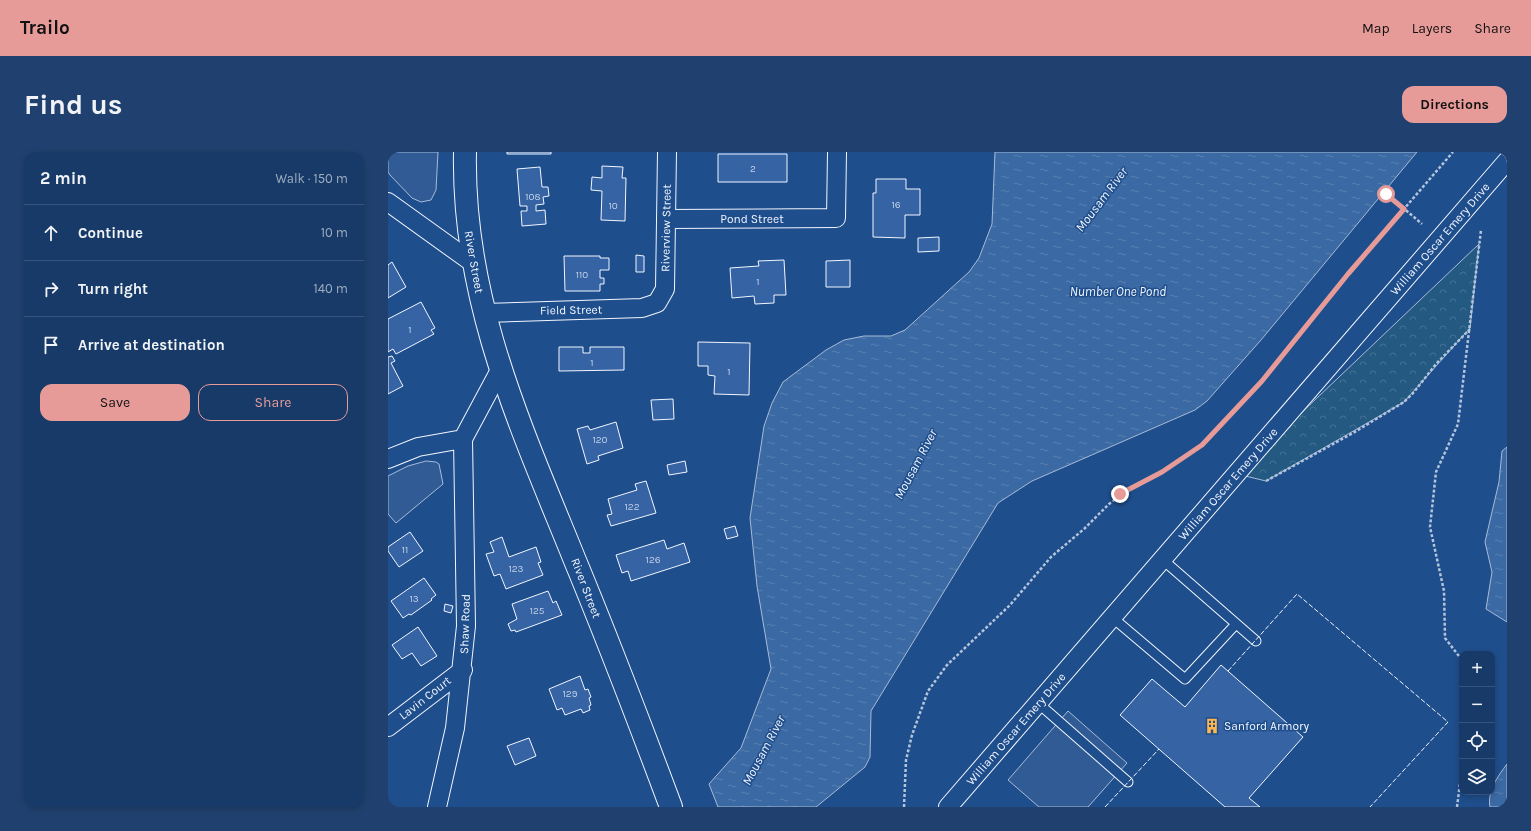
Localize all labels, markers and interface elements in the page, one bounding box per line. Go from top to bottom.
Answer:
text: Trailo [20,17,70,39]
text: Map [1362,20,1390,37]
text: Layers [1412,20,1452,37]
text: Share [1474,20,1511,37]
button: Directions [1402,86,1507,123]
text: Find us [24,88,123,121]
house number: 2 [750,163,756,175]
water label: Mousam River [1072,164,1131,234]
text: 2 min [40,168,87,188]
text: Walk · 150 m [276,171,348,186]
street label: William Oscar Emery Drive [1387,180,1493,298]
street label: Riverview Street [658,184,674,272]
route start [1377,185,1395,203]
house number: 108 [525,191,541,203]
house number: 16 [891,199,901,211]
house number: 10 [608,200,618,212]
street label: Pond Street [720,212,784,226]
icon: ahead [40,222,62,244]
text: Continue [78,224,143,242]
text: 10 m [321,225,348,240]
street label: River Street [462,230,486,295]
house number: 110 [576,269,588,281]
house number: 1 [756,276,760,288]
icon: right [40,278,62,300]
text: Turn right [78,280,148,298]
text: 140 m [313,281,348,296]
water label: Number One Pond [1070,284,1166,299]
street label: Field Street [540,302,603,318]
house number: 1 [408,324,412,336]
icon: arrive [40,334,62,356]
text: Arrive at destination [78,336,225,354]
house number: 1 [590,357,594,369]
house number: 1 [727,366,731,378]
button: Save [40,384,190,421]
button: Share [198,384,348,421]
street label: William Oscar Emery Drive [1175,425,1281,543]
water label: Mousam River [891,426,940,502]
house number: 120 [592,434,608,446]
route end [1111,485,1129,503]
house number: 122 [625,501,640,513]
house number: 11 [402,544,408,556]
house number: 126 [646,554,661,566]
street label: River Street [568,556,604,620]
house number: 123 [508,563,524,575]
house number: 13 [409,593,419,605]
street label: Shaw Road [457,594,473,654]
house number: 125 [530,605,545,617]
map controls [1459,651,1495,795]
button: + [1459,651,1495,687]
street label: William Oscar Emery Drive [963,670,1069,788]
street label: Lavin Court [396,673,454,723]
button: − [1459,687,1495,723]
house number: 129 [563,688,578,700]
water label: Mousam River [739,712,788,788]
building icon: Sanford Armory [1203,717,1221,735]
place label: Sanford Armory [1224,719,1309,733]
button: locate [1459,723,1495,759]
button: layers [1459,759,1495,795]

